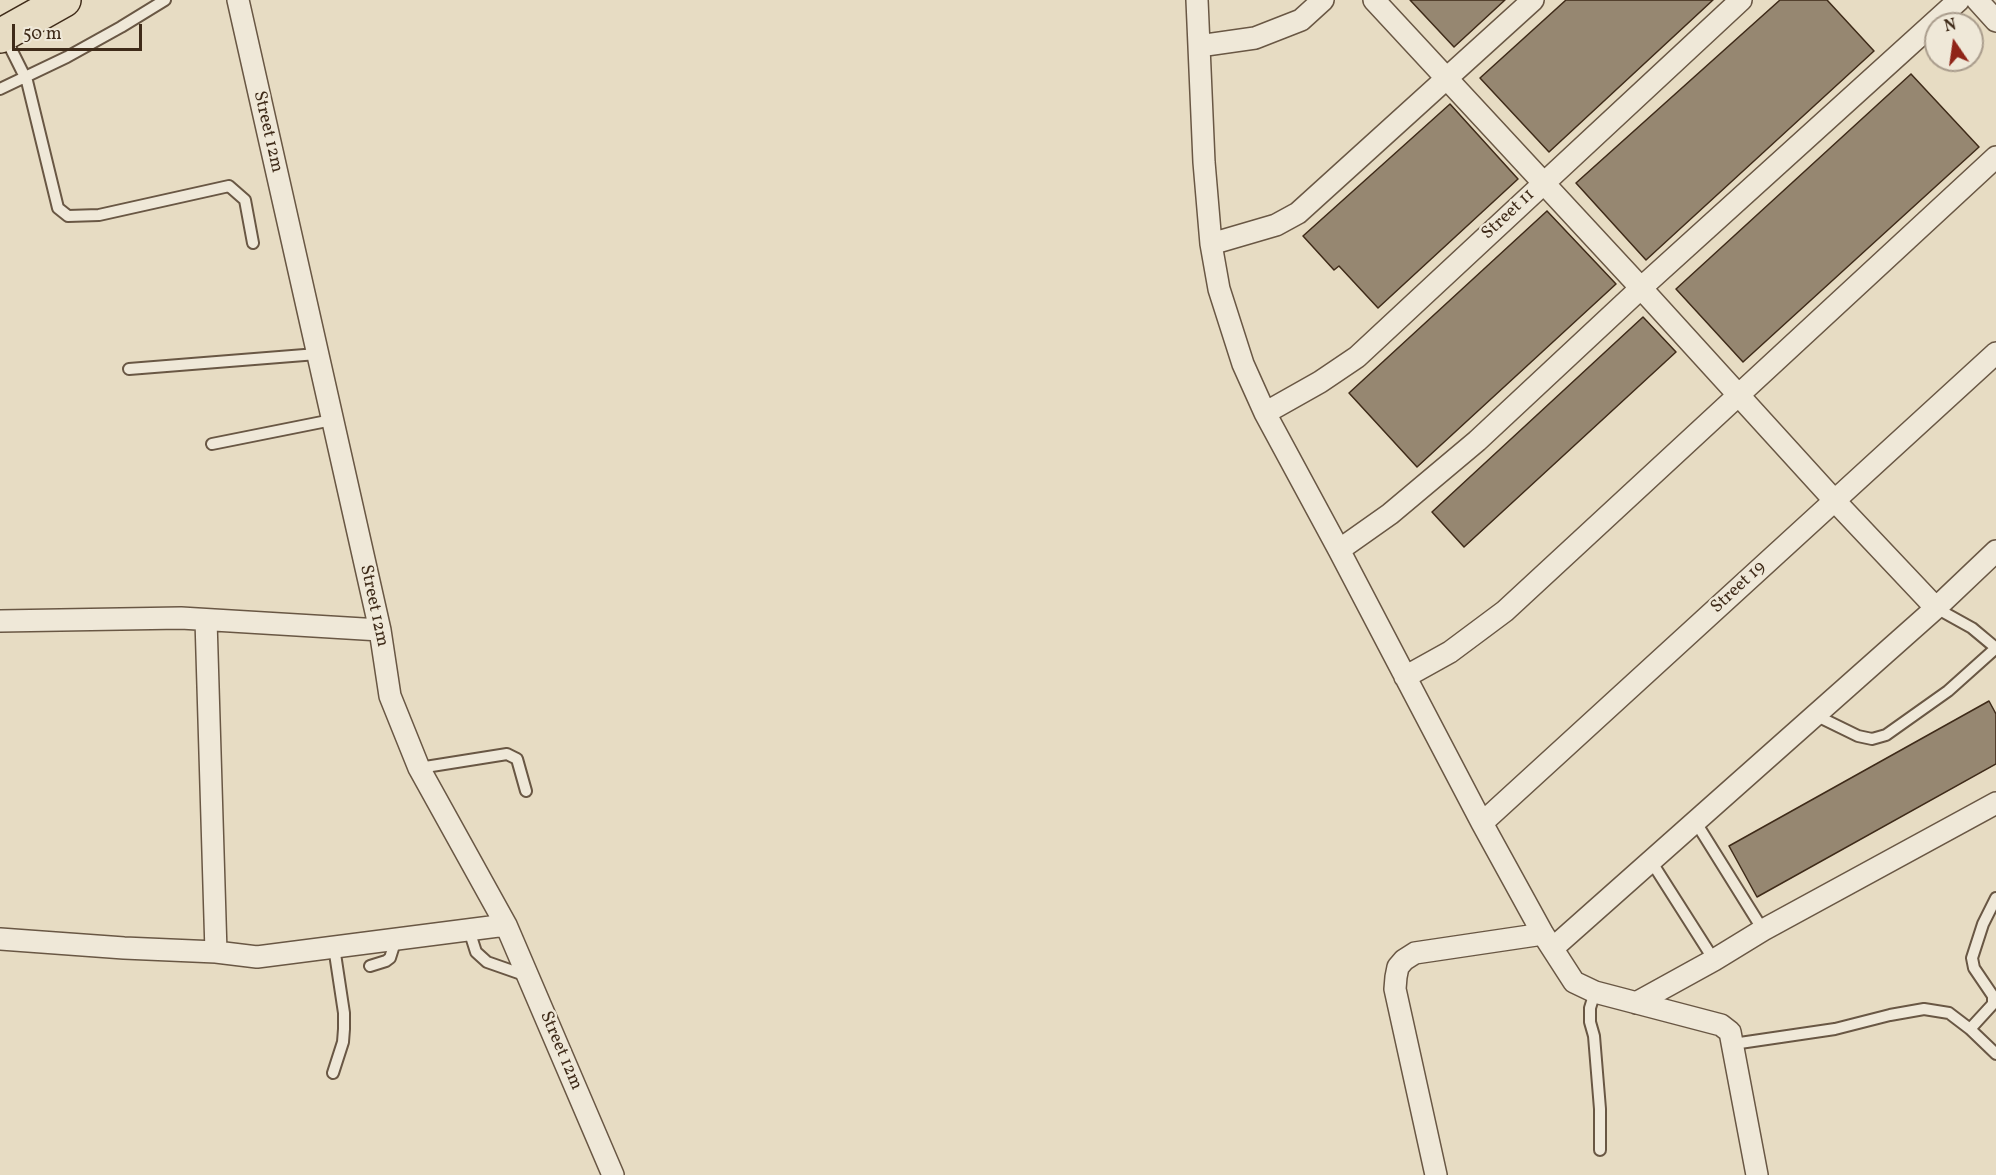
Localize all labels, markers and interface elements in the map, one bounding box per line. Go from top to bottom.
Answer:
scale bar [15,12,146,50]
north arrow [1924,12,1984,72]
text: N [1942,14,1959,38]
text: 50 m [23,22,62,47]
street label: Street 12m [247,89,287,175]
street label: Street 11 [1478,185,1540,245]
street label: Street 19 [1707,557,1771,619]
street label: Street 12m [354,563,392,649]
street label: Street 12m [534,1008,586,1094]

